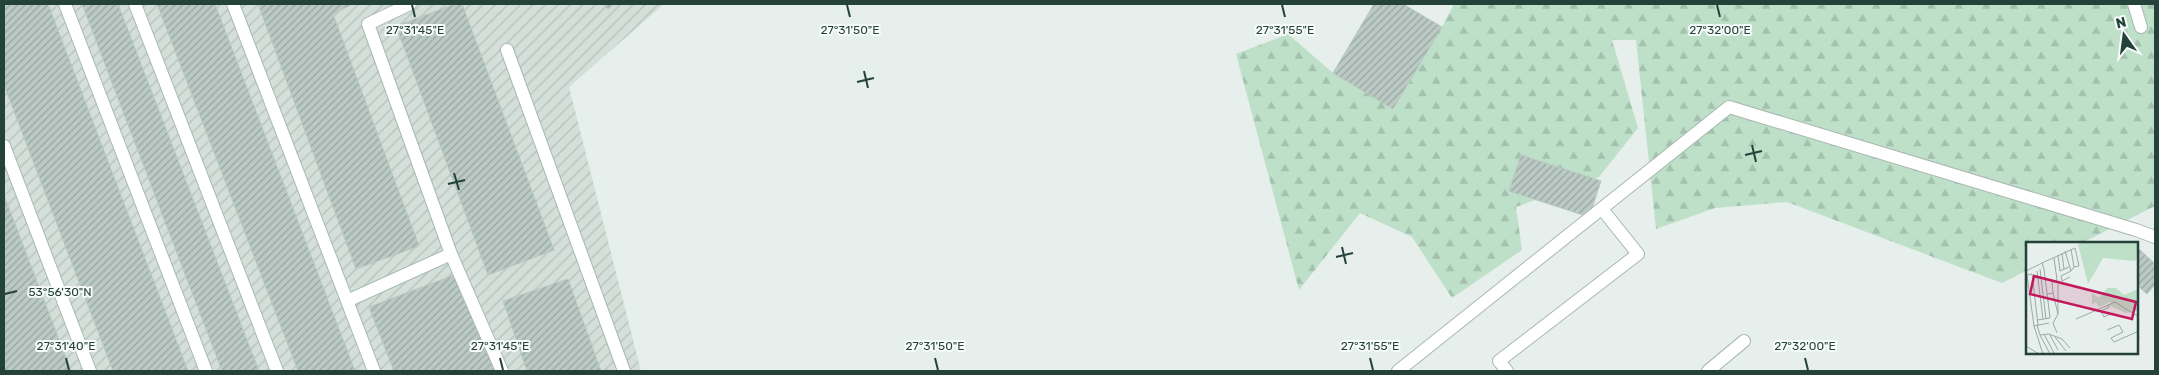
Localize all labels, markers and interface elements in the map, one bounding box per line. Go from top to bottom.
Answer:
north arrow [2099,10,2149,60]
text: N [2114,13,2128,32]
text: 27°31'45"E [386,23,444,37]
text: 27°31'50"E [820,23,880,37]
text: 27°31'55"E [1256,23,1314,37]
text: 27°32'00"E [1689,23,1751,37]
inset map [2026,242,2139,355]
text: 53°56'30"N [28,285,92,299]
text: 27°31'40"E [37,339,95,353]
text: 27°31'45"E [471,339,529,353]
text: 27°31'50"E [905,339,965,353]
text: 27°31'55"E [1341,339,1399,353]
text: 27°32'00"E [1774,339,1836,353]

